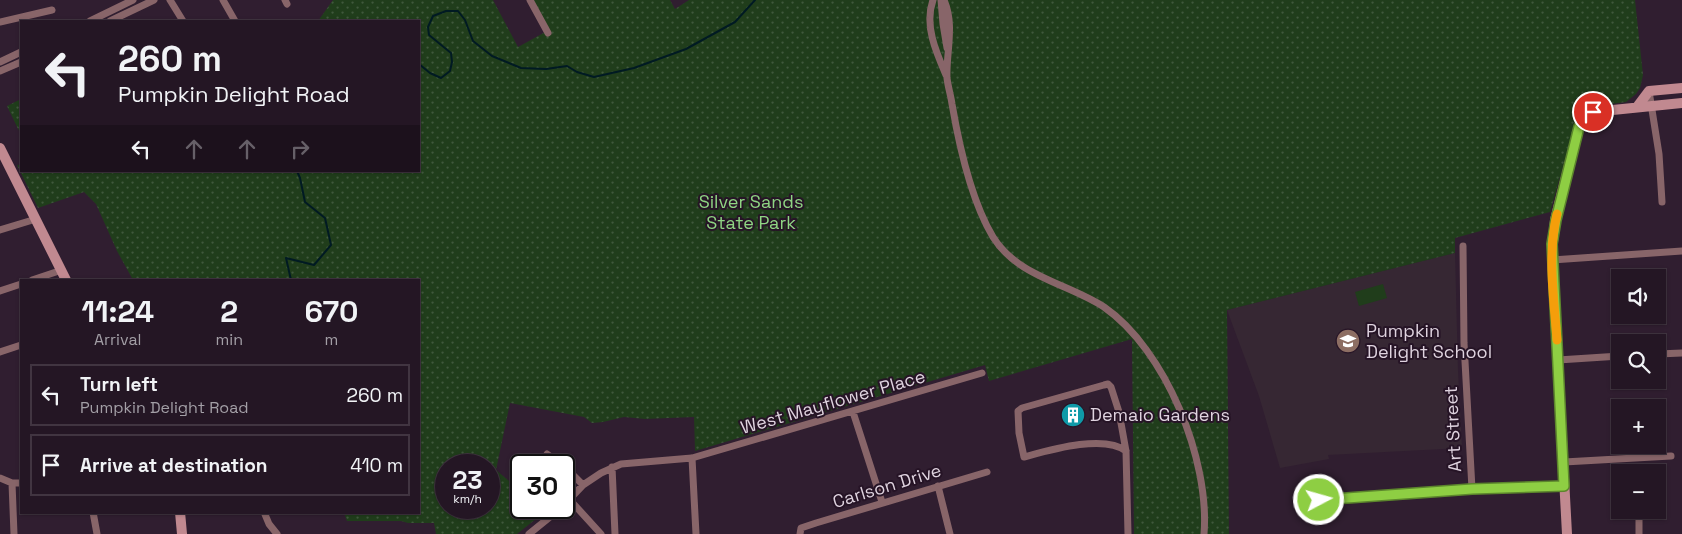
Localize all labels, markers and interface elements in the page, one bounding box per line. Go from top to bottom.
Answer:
text: 260 m [118,37,222,81]
icon: left [35,40,100,105]
text: Pumpkin Delight Road [118,80,350,108]
pin [1572,91,1614,133]
icon: arrive [1579,98,1607,126]
icon: left [127,135,155,163]
icon: ahead [180,135,208,163]
icon: ahead [233,135,261,163]
icon: right [286,135,314,163]
park label: Silver Sands State Park [699,190,803,234]
map controls [1611,269,1666,519]
button: sound [1611,269,1666,324]
text: 11:24 [82,292,154,331]
text: 2 [220,292,238,331]
text: 670 [304,292,358,331]
place label: Pumpkin Delight School [1366,319,1492,363]
school or university icon: Pumpkin Delight School [1335,328,1361,354]
text: Arrival [94,329,142,350]
text: min [215,329,243,350]
text: m [325,329,338,350]
button: search [1611,334,1666,389]
street label: West Mayflower Place [738,364,928,439]
text: Turn left [80,372,158,397]
icon: left [37,381,65,409]
text: 260 m [347,383,403,408]
street label: Art Street [1439,385,1466,473]
text: Pumpkin Delight Road [80,397,248,418]
button: + [1611,399,1666,454]
building icon: Demaio Gardens [1060,402,1086,428]
place label: Demaio Gardens [1090,403,1230,426]
icon: arrive [37,451,65,479]
text: Arrive at destination [80,453,268,478]
text: 410 m [350,453,403,478]
speed limit sign: 30 [510,454,575,519]
street label: Carlson Drive [830,458,944,513]
text: 23 [452,464,483,496]
button: − [1611,464,1666,519]
position arrow [1292,473,1344,525]
text: km/h [453,491,482,507]

